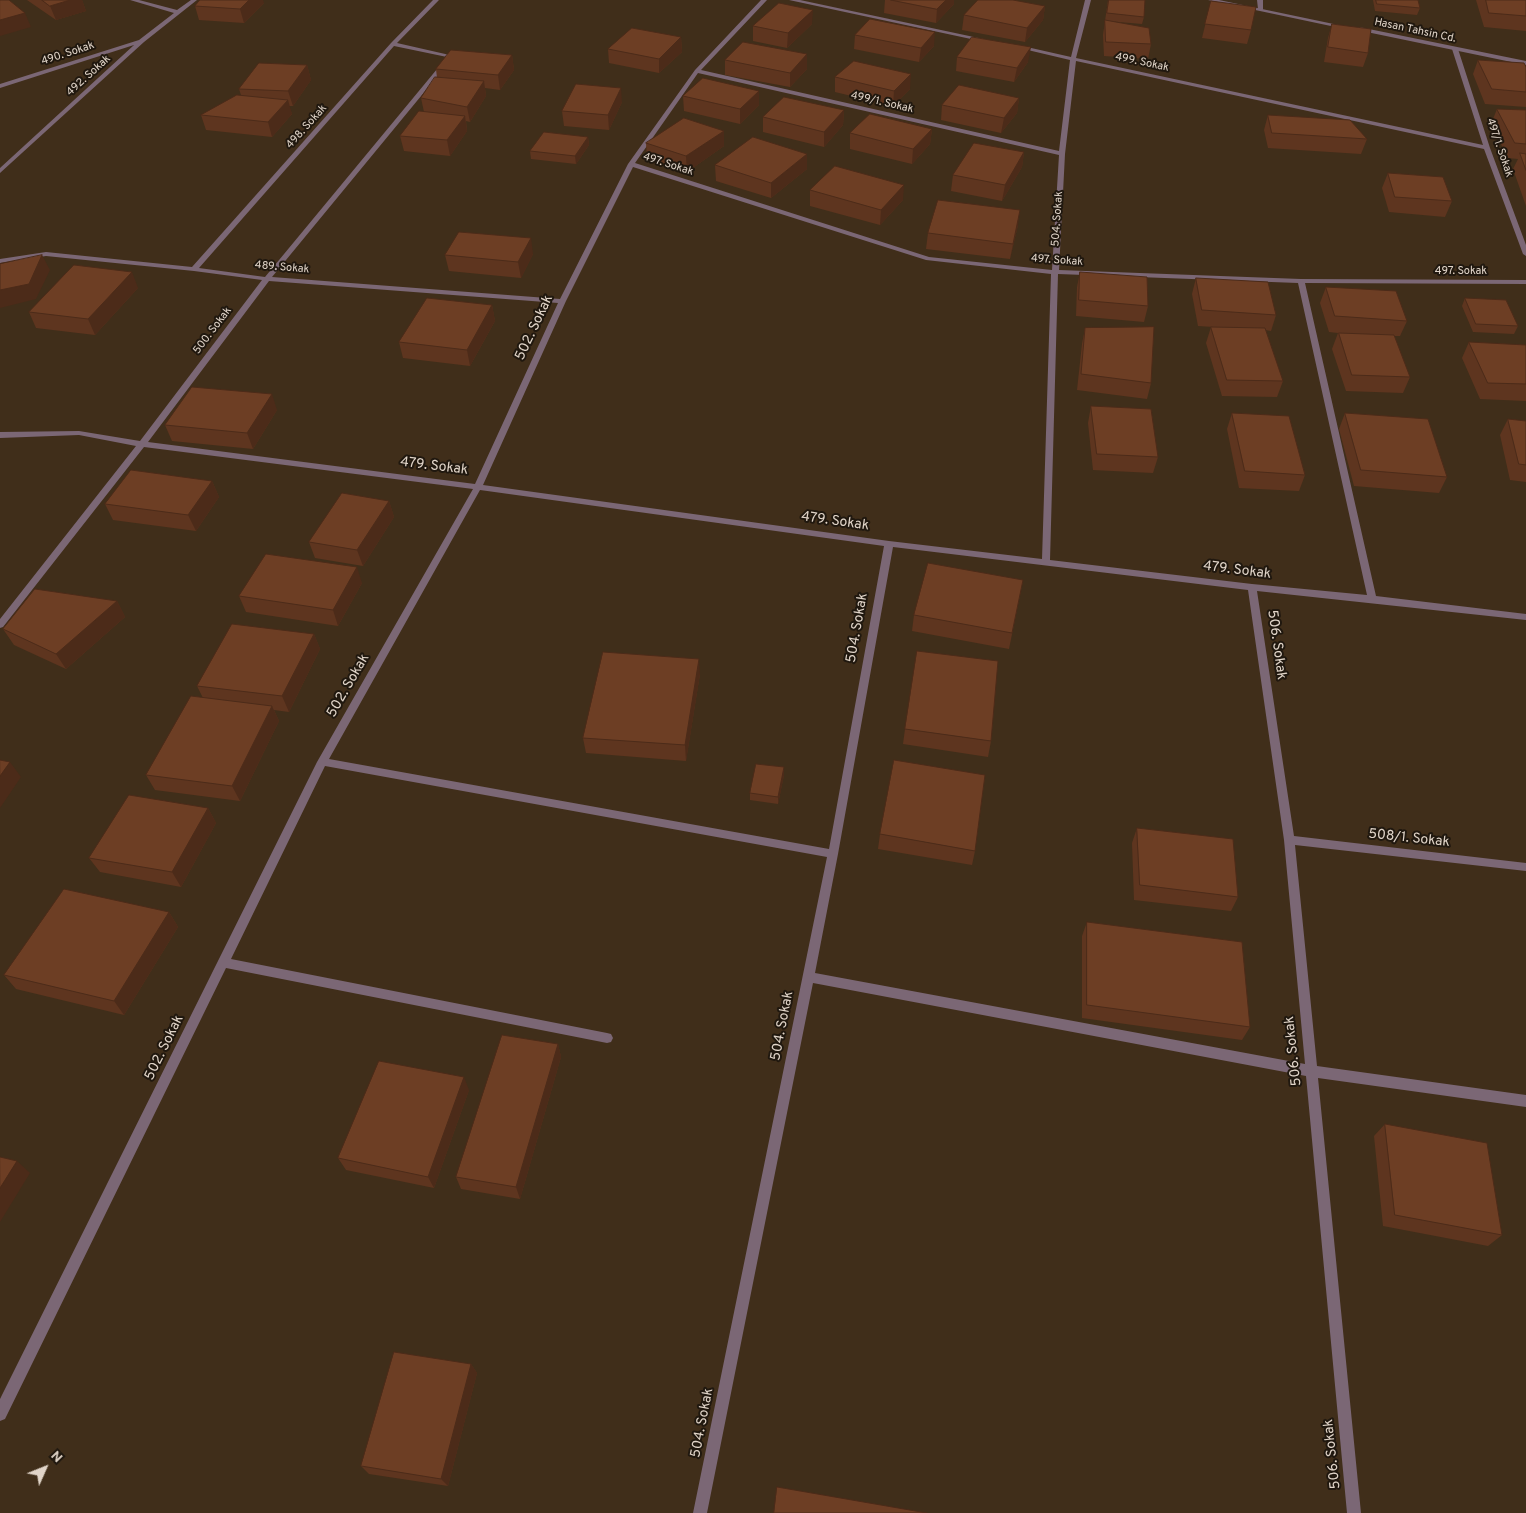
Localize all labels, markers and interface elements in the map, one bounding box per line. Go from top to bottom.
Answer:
street label: Hasan Tahsin Cd. [1373,16,1457,46]
street label: 490. Sokak [40,39,96,69]
street label: 499. Sokak [1114,51,1170,75]
street label: 492. Sokak [64,53,114,99]
street label: 499/1. Sokak [849,89,915,117]
street label: 498. Sokak [284,102,330,152]
street label: 497/1. Sokak [1483,117,1515,179]
street label: 497. Sokak [641,151,695,179]
street label: 504. Sokak [1049,191,1067,247]
street label: 497. Sokak [1030,253,1084,269]
street label: 489. Sokak [254,259,310,277]
street label: 497. Sokak [1435,265,1487,279]
street label: 502. Sokak [512,293,558,363]
street label: 500. Sokak [191,305,235,357]
street label: 479. Sokak [399,454,469,480]
street label: 479. Sokak [800,509,870,535]
street label: 479. Sokak [1202,558,1272,584]
street label: 504. Sokak [844,592,872,664]
street label: 506. Sokak [1263,609,1289,681]
street label: 502. Sokak [324,651,374,721]
street label: 508/1. Sokak [1367,826,1451,852]
street label: 504. Sokak [768,990,798,1062]
street label: 502. Sokak [142,1013,188,1083]
street label: 506. Sokak [1282,1015,1306,1087]
street label: 504. Sokak [688,1387,718,1459]
street label: 506. Sokak [1321,1418,1345,1490]
north arrow [20,1443,70,1493]
text: N [47,1448,66,1467]

